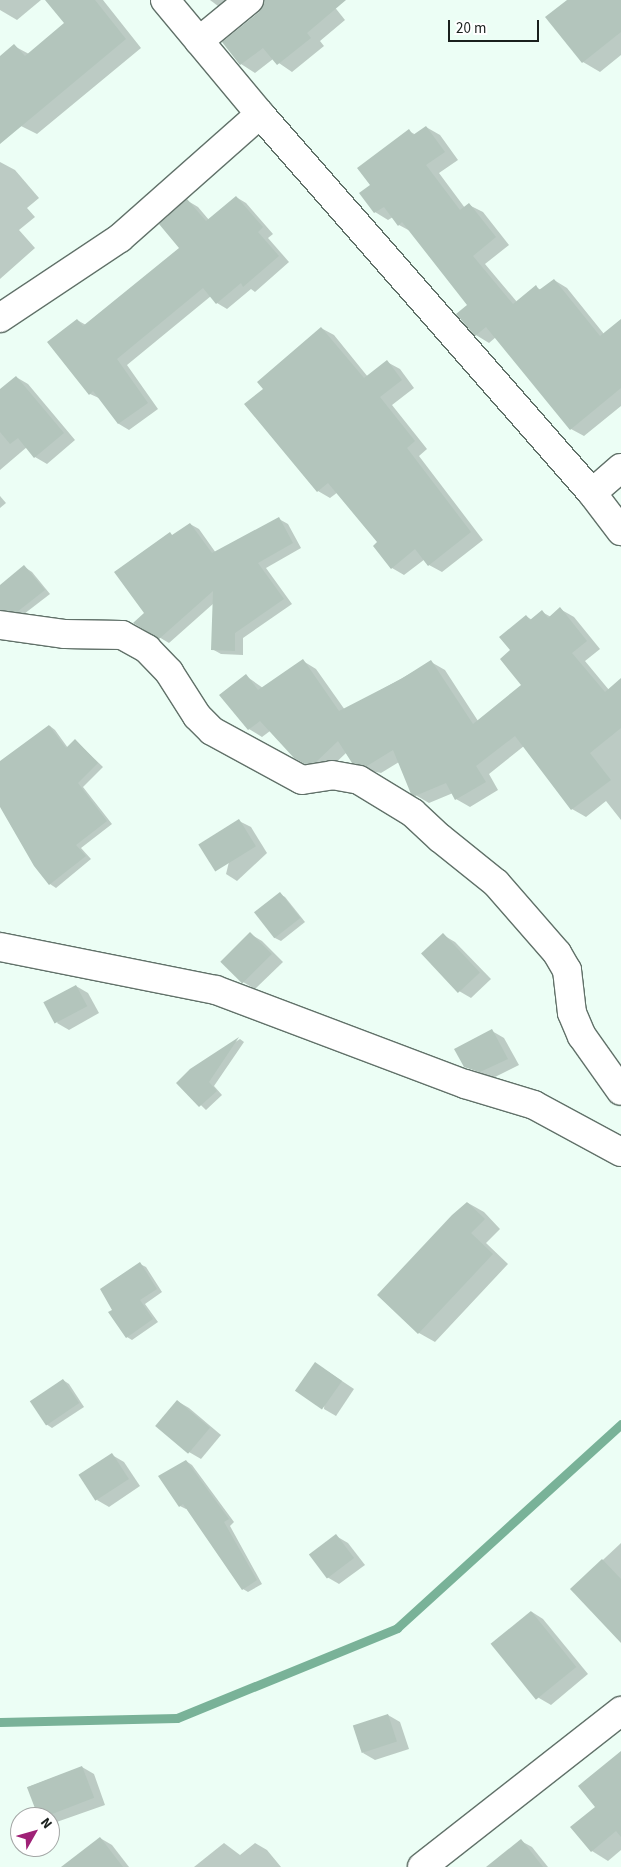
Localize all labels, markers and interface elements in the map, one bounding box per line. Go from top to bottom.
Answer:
scale bar [451,10,542,42]
text: 20 m [456,18,486,39]
north arrow [10,1807,60,1857]
text: N [35,1814,57,1833]

